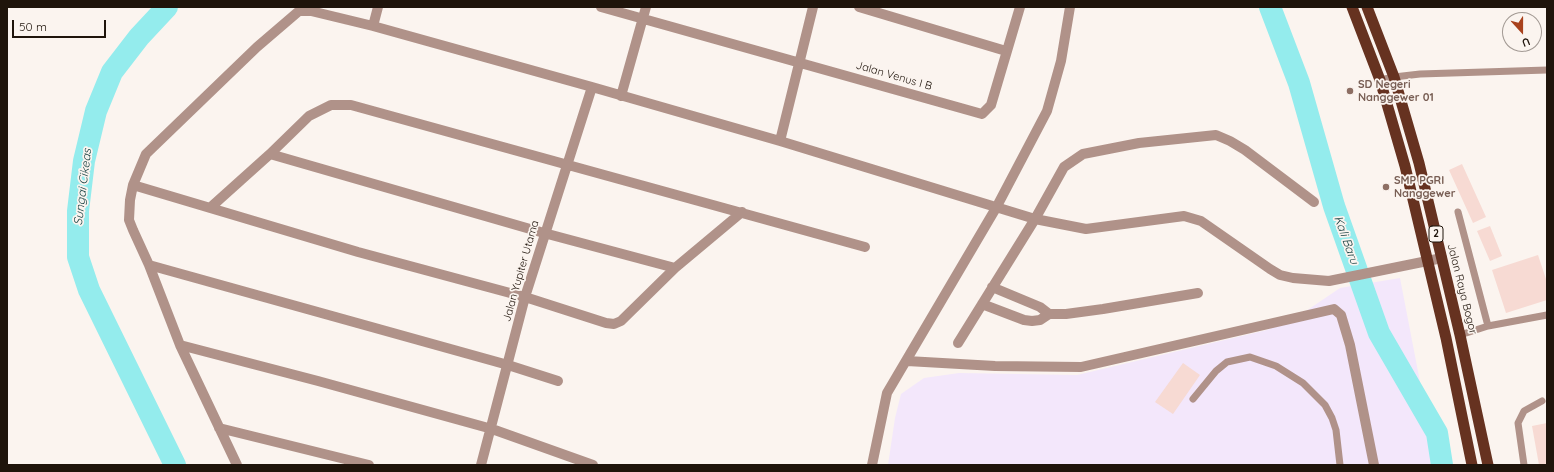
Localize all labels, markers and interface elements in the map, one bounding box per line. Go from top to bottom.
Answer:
scale bar [14,12,108,38]
north arrow [1502,12,1542,52]
text: 50 m [19,19,47,34]
text: U [1520,34,1532,50]
street label: Jalan Venus I B [854,59,934,93]
place label: SD Negeri Nanggewer 01 [1358,78,1434,104]
marker: SD Negeri Nanggewer 01 [1345,86,1355,96]
water label: Sungai Cikeas [71,148,95,226]
place label: SMP PGRI Nanggewer [1394,174,1456,200]
marker: SMP PGRI Nanggewer [1381,182,1391,192]
water label: Kali Baru [1331,214,1361,266]
street label: Jalan Yupiter Utama [500,219,542,323]
road number: 2 [1429,226,1443,242]
street label: Jalan Raya Bogor [1444,242,1480,336]

